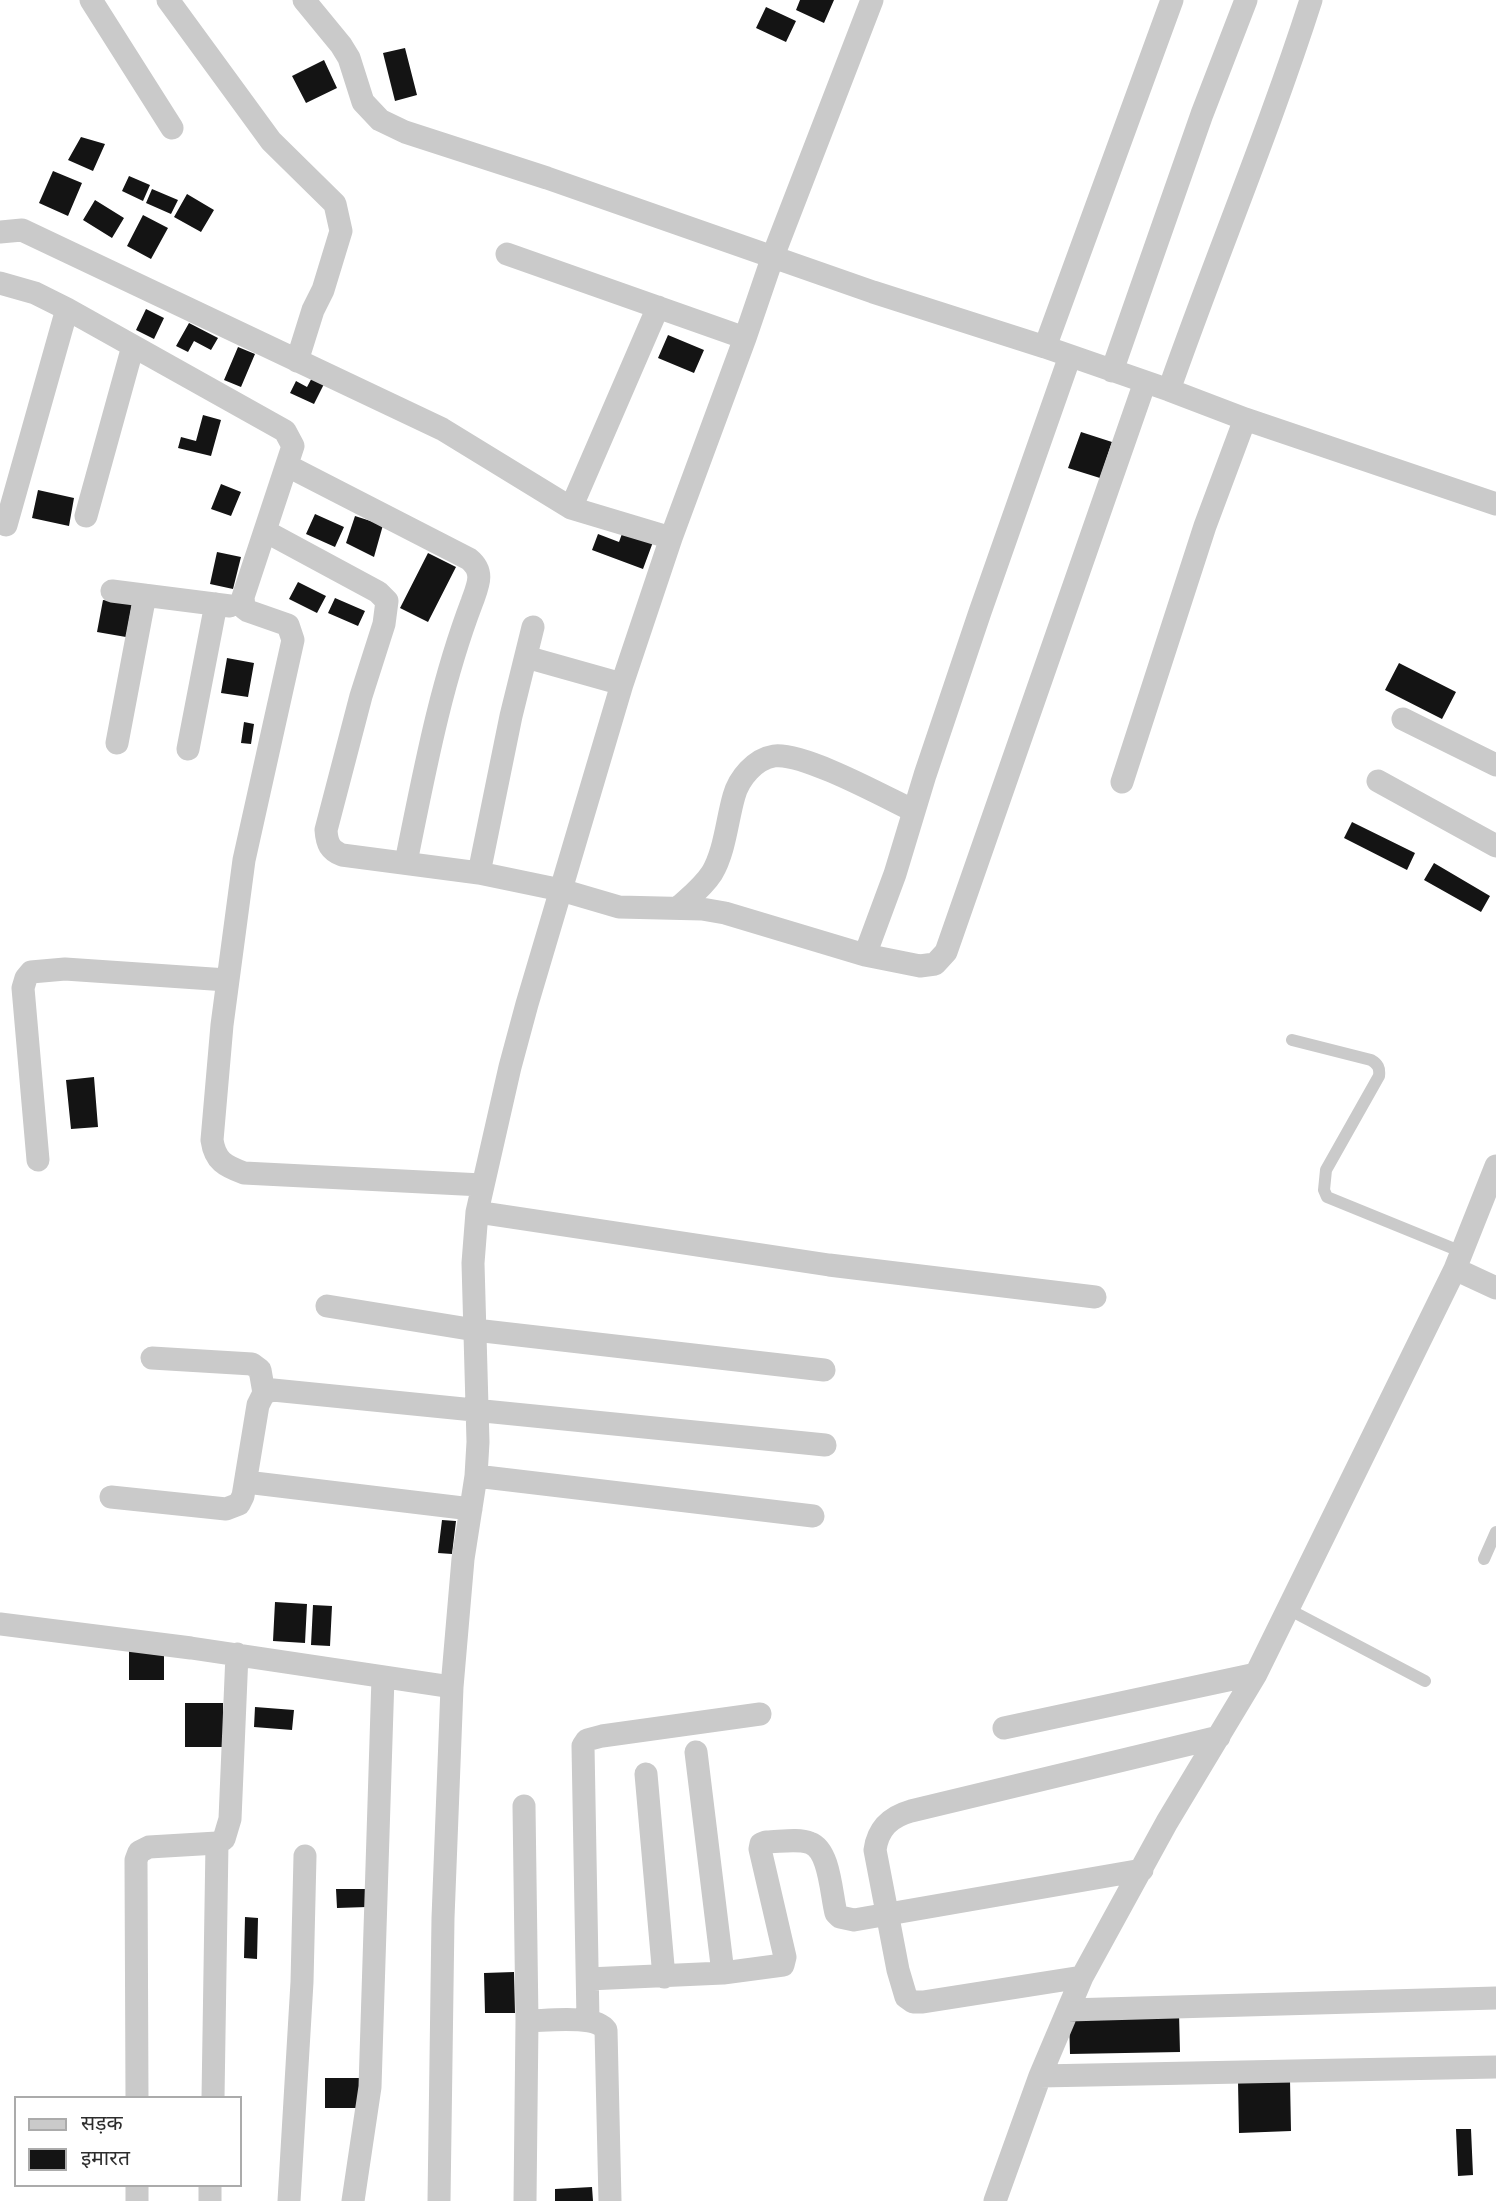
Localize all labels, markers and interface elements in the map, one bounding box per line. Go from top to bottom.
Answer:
legend [14,2096,242,2187]
text: सड़क [81,2111,123,2134]
text: इमारत [81,2146,130,2169]

